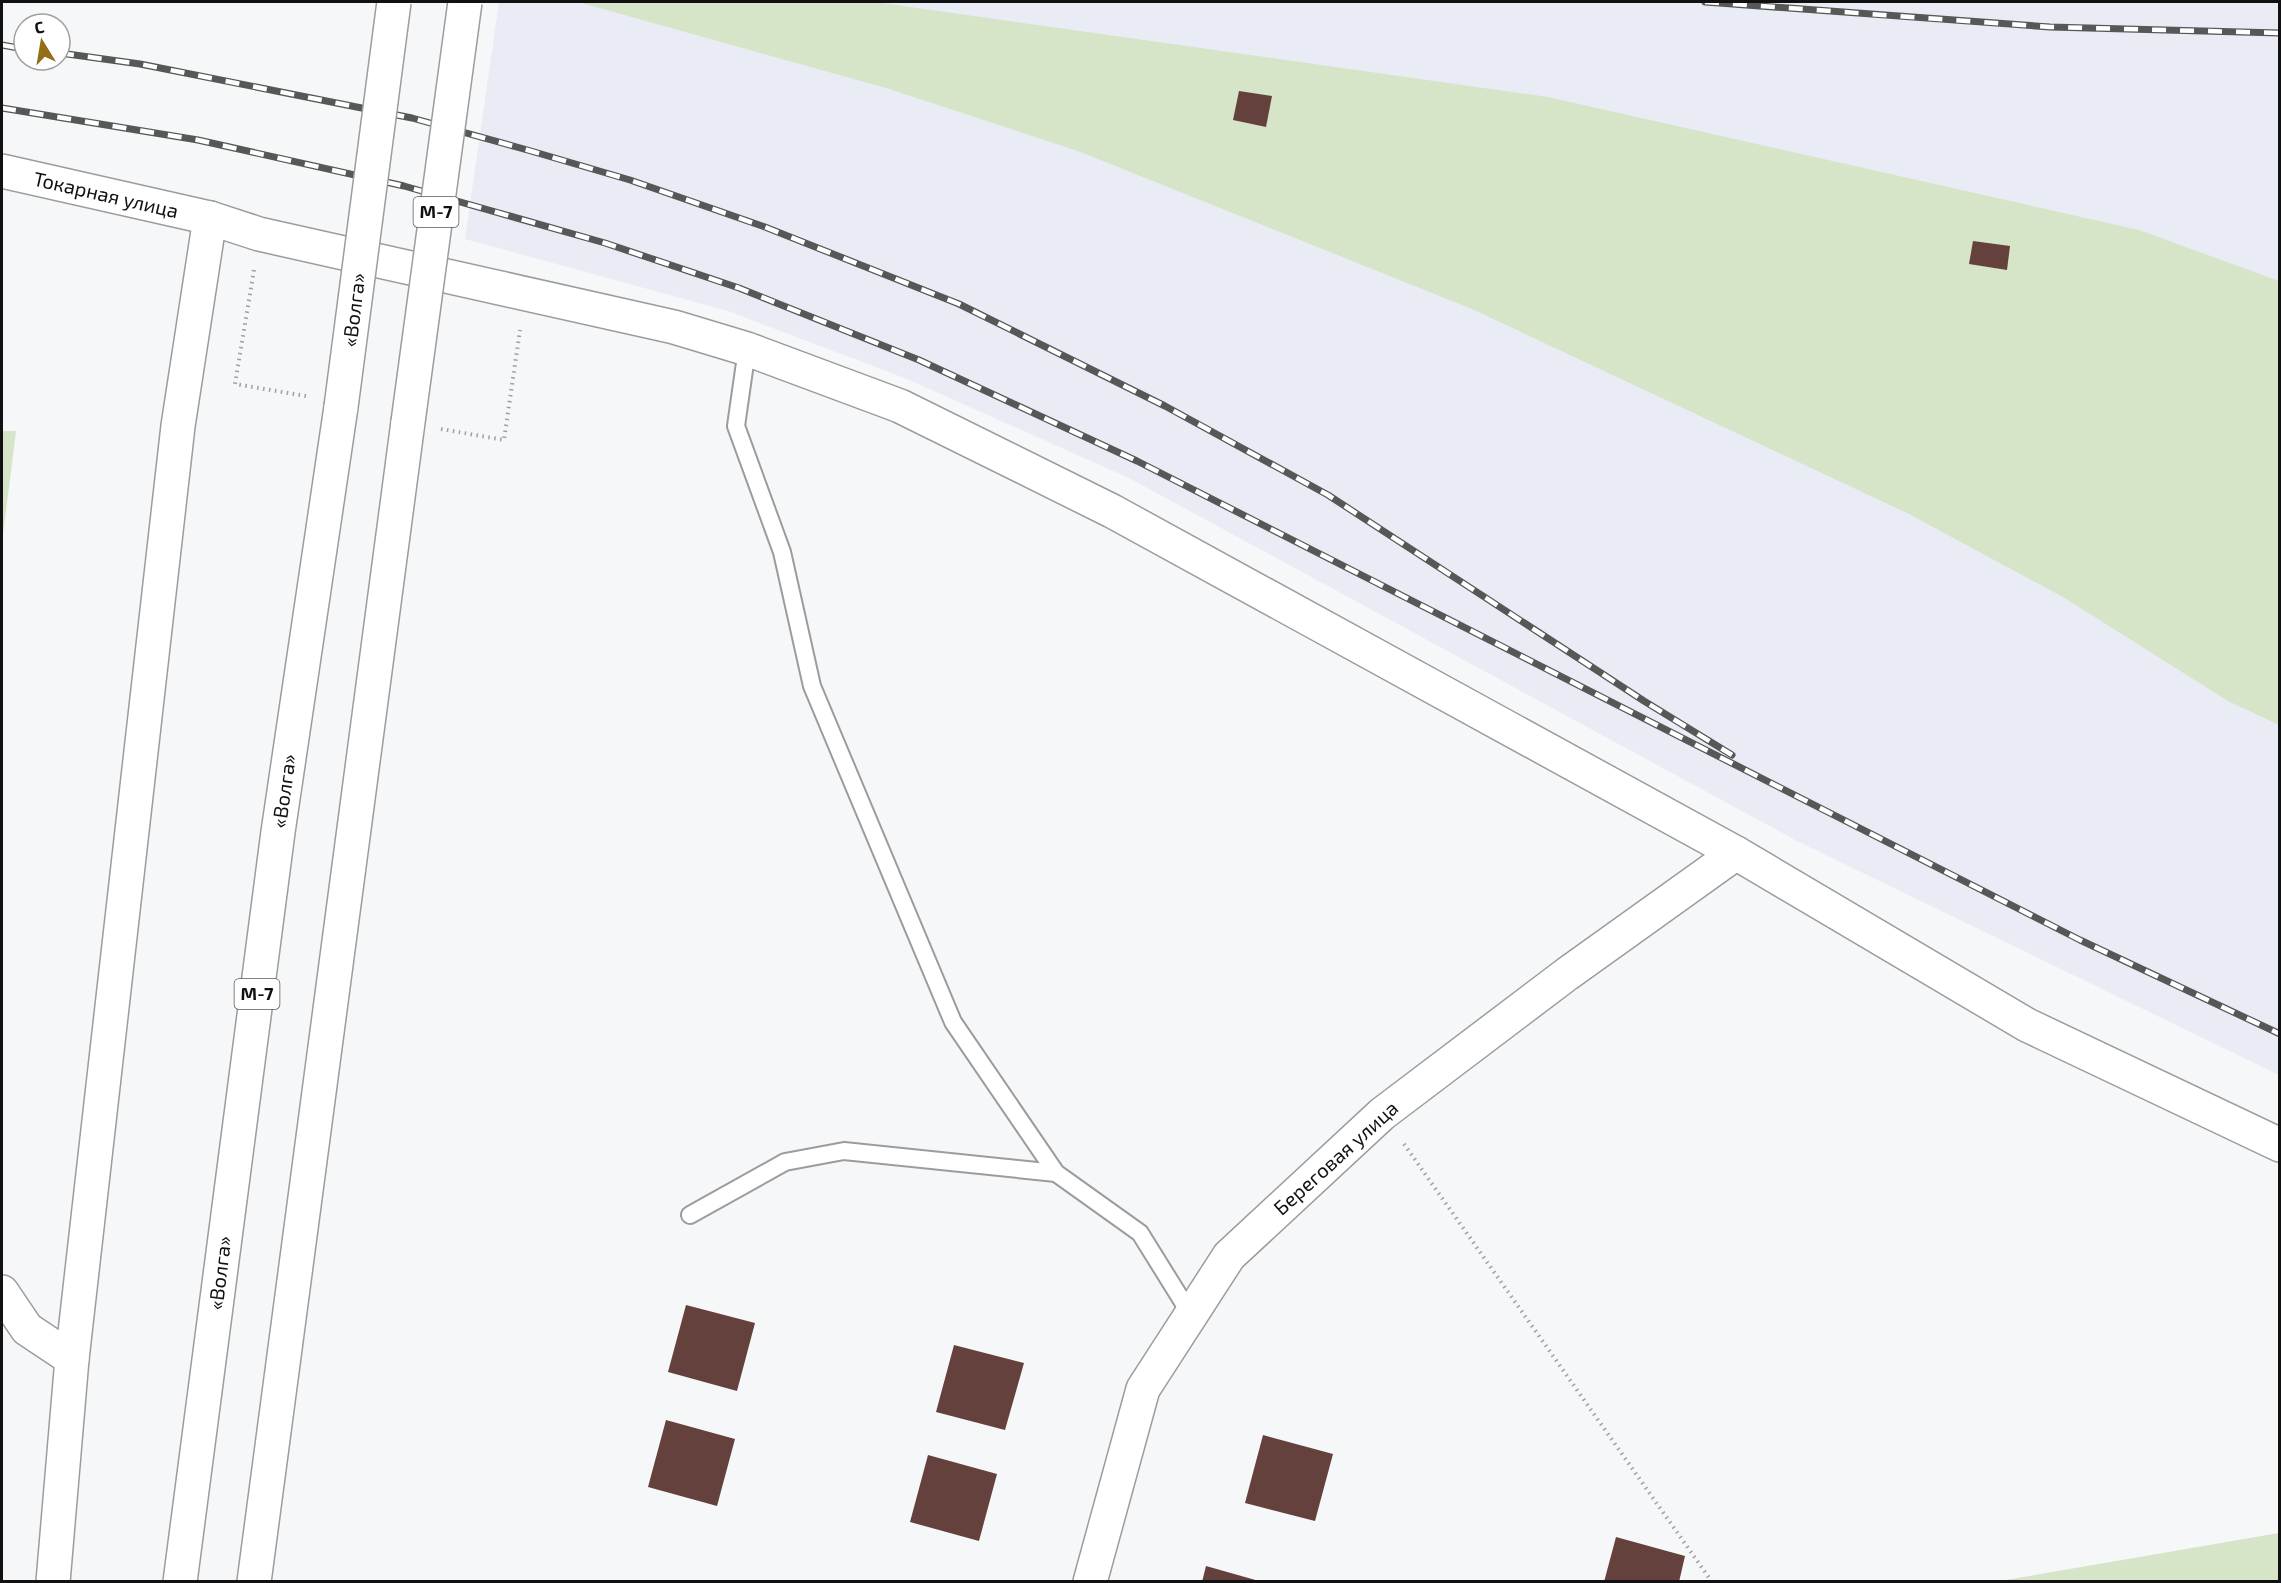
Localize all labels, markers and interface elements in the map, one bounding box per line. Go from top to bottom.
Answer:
north arrow [12,12,72,72]
text: С [33,17,45,37]
street label: Токарная улица [31,166,181,223]
road number: М-7 [414,197,458,227]
street label: «Волга» [337,271,369,348]
street label: «Волга» [266,752,300,829]
road number: М-7 [234,979,280,1009]
street label: Береговая улица [1268,1095,1403,1220]
street label: «Волга» [203,1234,235,1311]

